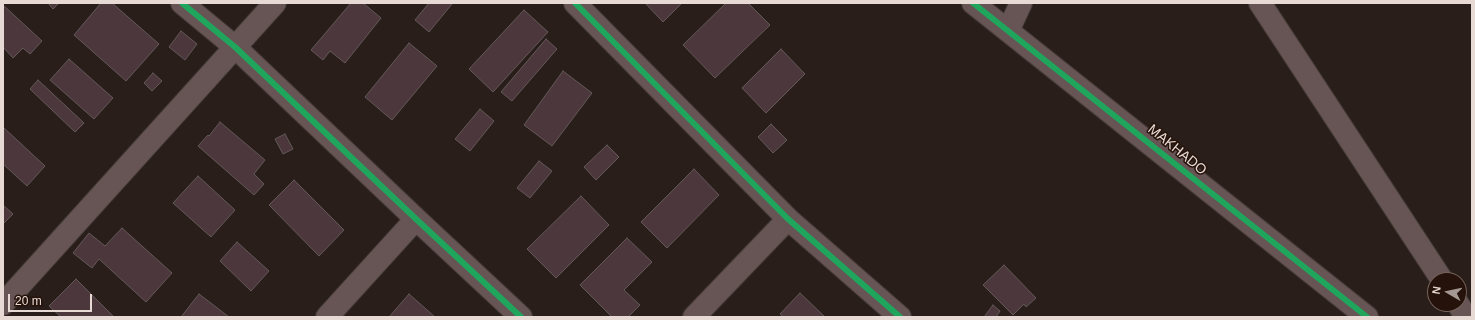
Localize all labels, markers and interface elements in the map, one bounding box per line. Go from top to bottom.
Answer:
street label: MAKHADO [1144,121,1210,179]
north arrow [1427,272,1467,312]
text: N [1430,285,1443,295]
scale bar [10,286,94,312]
text: 20 m [15,294,42,308]

